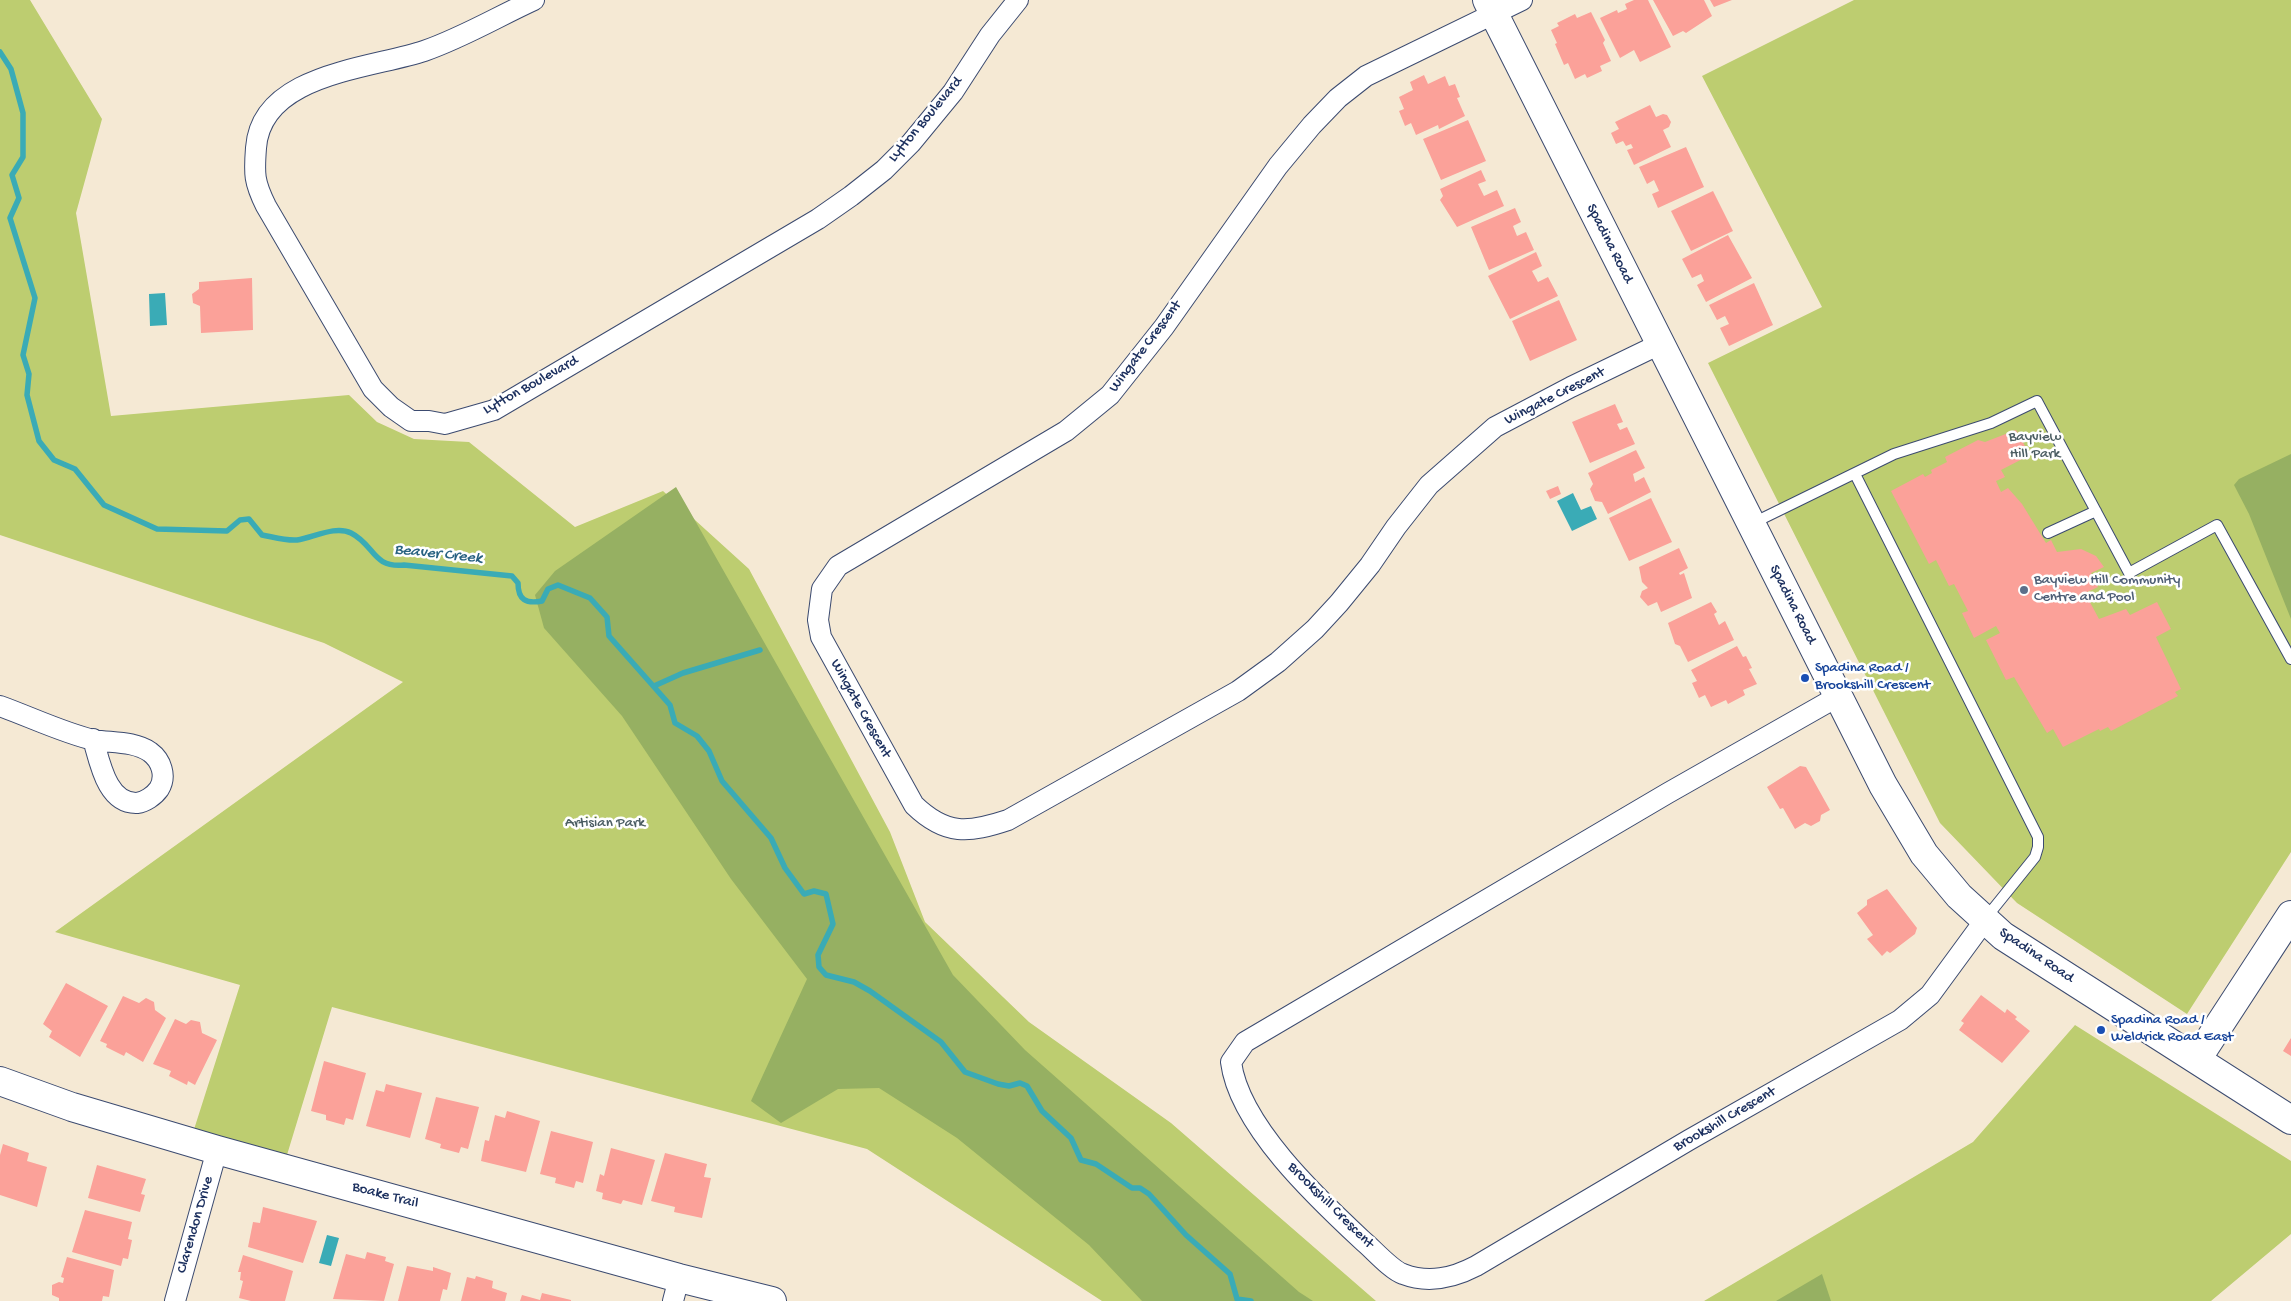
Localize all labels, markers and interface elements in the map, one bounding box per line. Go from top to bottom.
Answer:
street label: Lytton Boulevard [885,74,967,166]
street label: Spadina Road [1581,201,1637,287]
street label: Wingate Crescent [1106,298,1186,396]
street label: Lytton Boulevard [480,352,582,420]
street label: Wingate Crescent [1502,364,1608,430]
park label: Bayview Hill Park [2009,429,2061,464]
water label: Beaver Creek [393,541,483,569]
street label: Spadina Road [1764,562,1820,648]
place label: Bayview Hill Community Centre and Pool [2034,572,2180,607]
marker: Bayview Hill Community Centre and Pool [2018,584,2030,596]
street label: Wingate Crescent [825,656,895,762]
place label: Spadina Road / Brookshill Crescent [1815,660,1930,695]
marker: Spadina Road / Brookshill Crescent [1799,672,1811,684]
park label: Artisian Park [565,815,645,833]
street label: Spadina Road [1995,924,2077,988]
place label: Spadina Road / Weldrick Road East [2111,1012,2233,1047]
marker: Spadina Road / Weldrick Road East [2095,1024,2107,1036]
street label: Brookshill Crescent [1671,1083,1779,1157]
street label: Brookshill Crescent [1283,1159,1377,1253]
street label: Clarendon Drive [174,1175,218,1275]
street label: Boake Trail [350,1179,420,1213]

